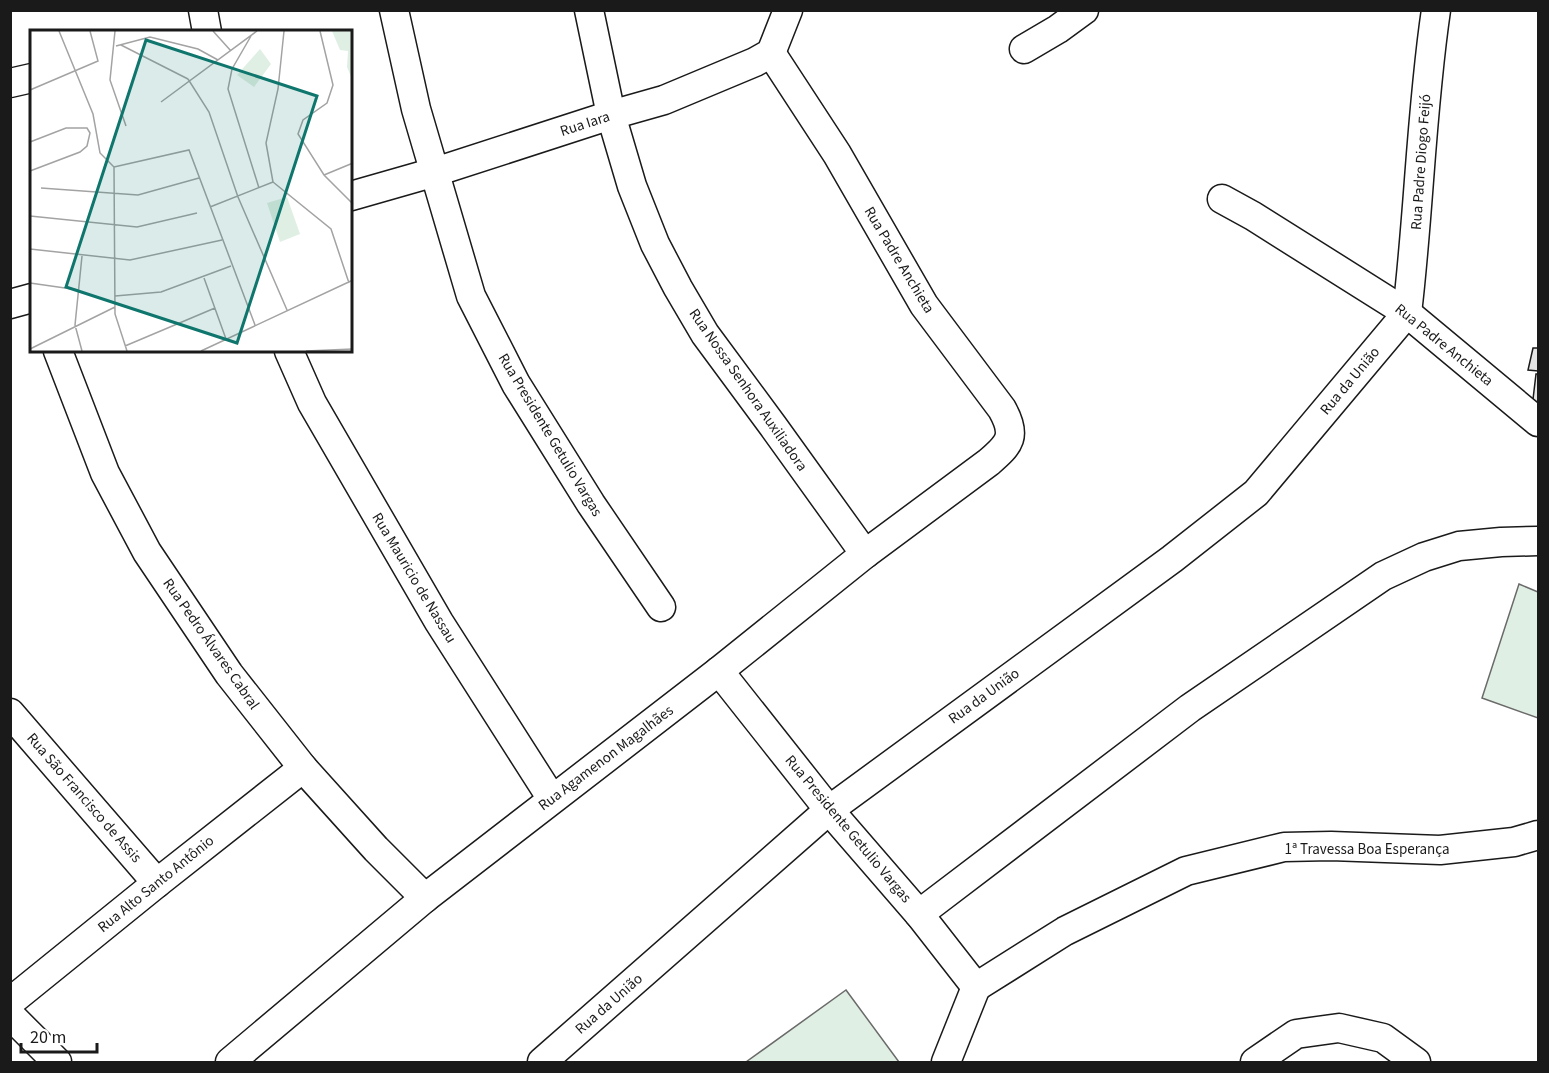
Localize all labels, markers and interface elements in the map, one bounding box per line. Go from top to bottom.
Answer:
inset map [30,30,352,352]
street label: Rua Padre Diogo Feijó [1406,93,1436,231]
street label: Rua Iara [557,106,613,142]
street label: Rua Padre Anchieta [859,203,939,317]
street label: Rua Padre Anchieta [1390,299,1498,391]
street label: Rua Nossa Senhora Auxiliadora [684,304,812,476]
street label: Rua da União [1315,342,1385,420]
street label: Rua Presidente Getulio Vargas [493,349,607,521]
street label: Rua Mauricio de Nassau [367,509,461,647]
street label: Rua Pedro Álvares Cabral [158,574,264,714]
street label: Rua da União [944,663,1024,729]
street label: Rua Agamenon Magalhães [534,700,678,816]
street label: Rua São Francisco de Assis [22,728,146,868]
street label: Rua Presidente Getulio Vargas [780,751,916,907]
street label: Rua Alto Santo Antônio [93,830,219,938]
street label: 1ª Travessa Boa Esperança [1284,839,1450,860]
street label: Rua da União [571,969,647,1039]
scale bar [21,1016,98,1054]
text: 20 m [30,1025,66,1050]

